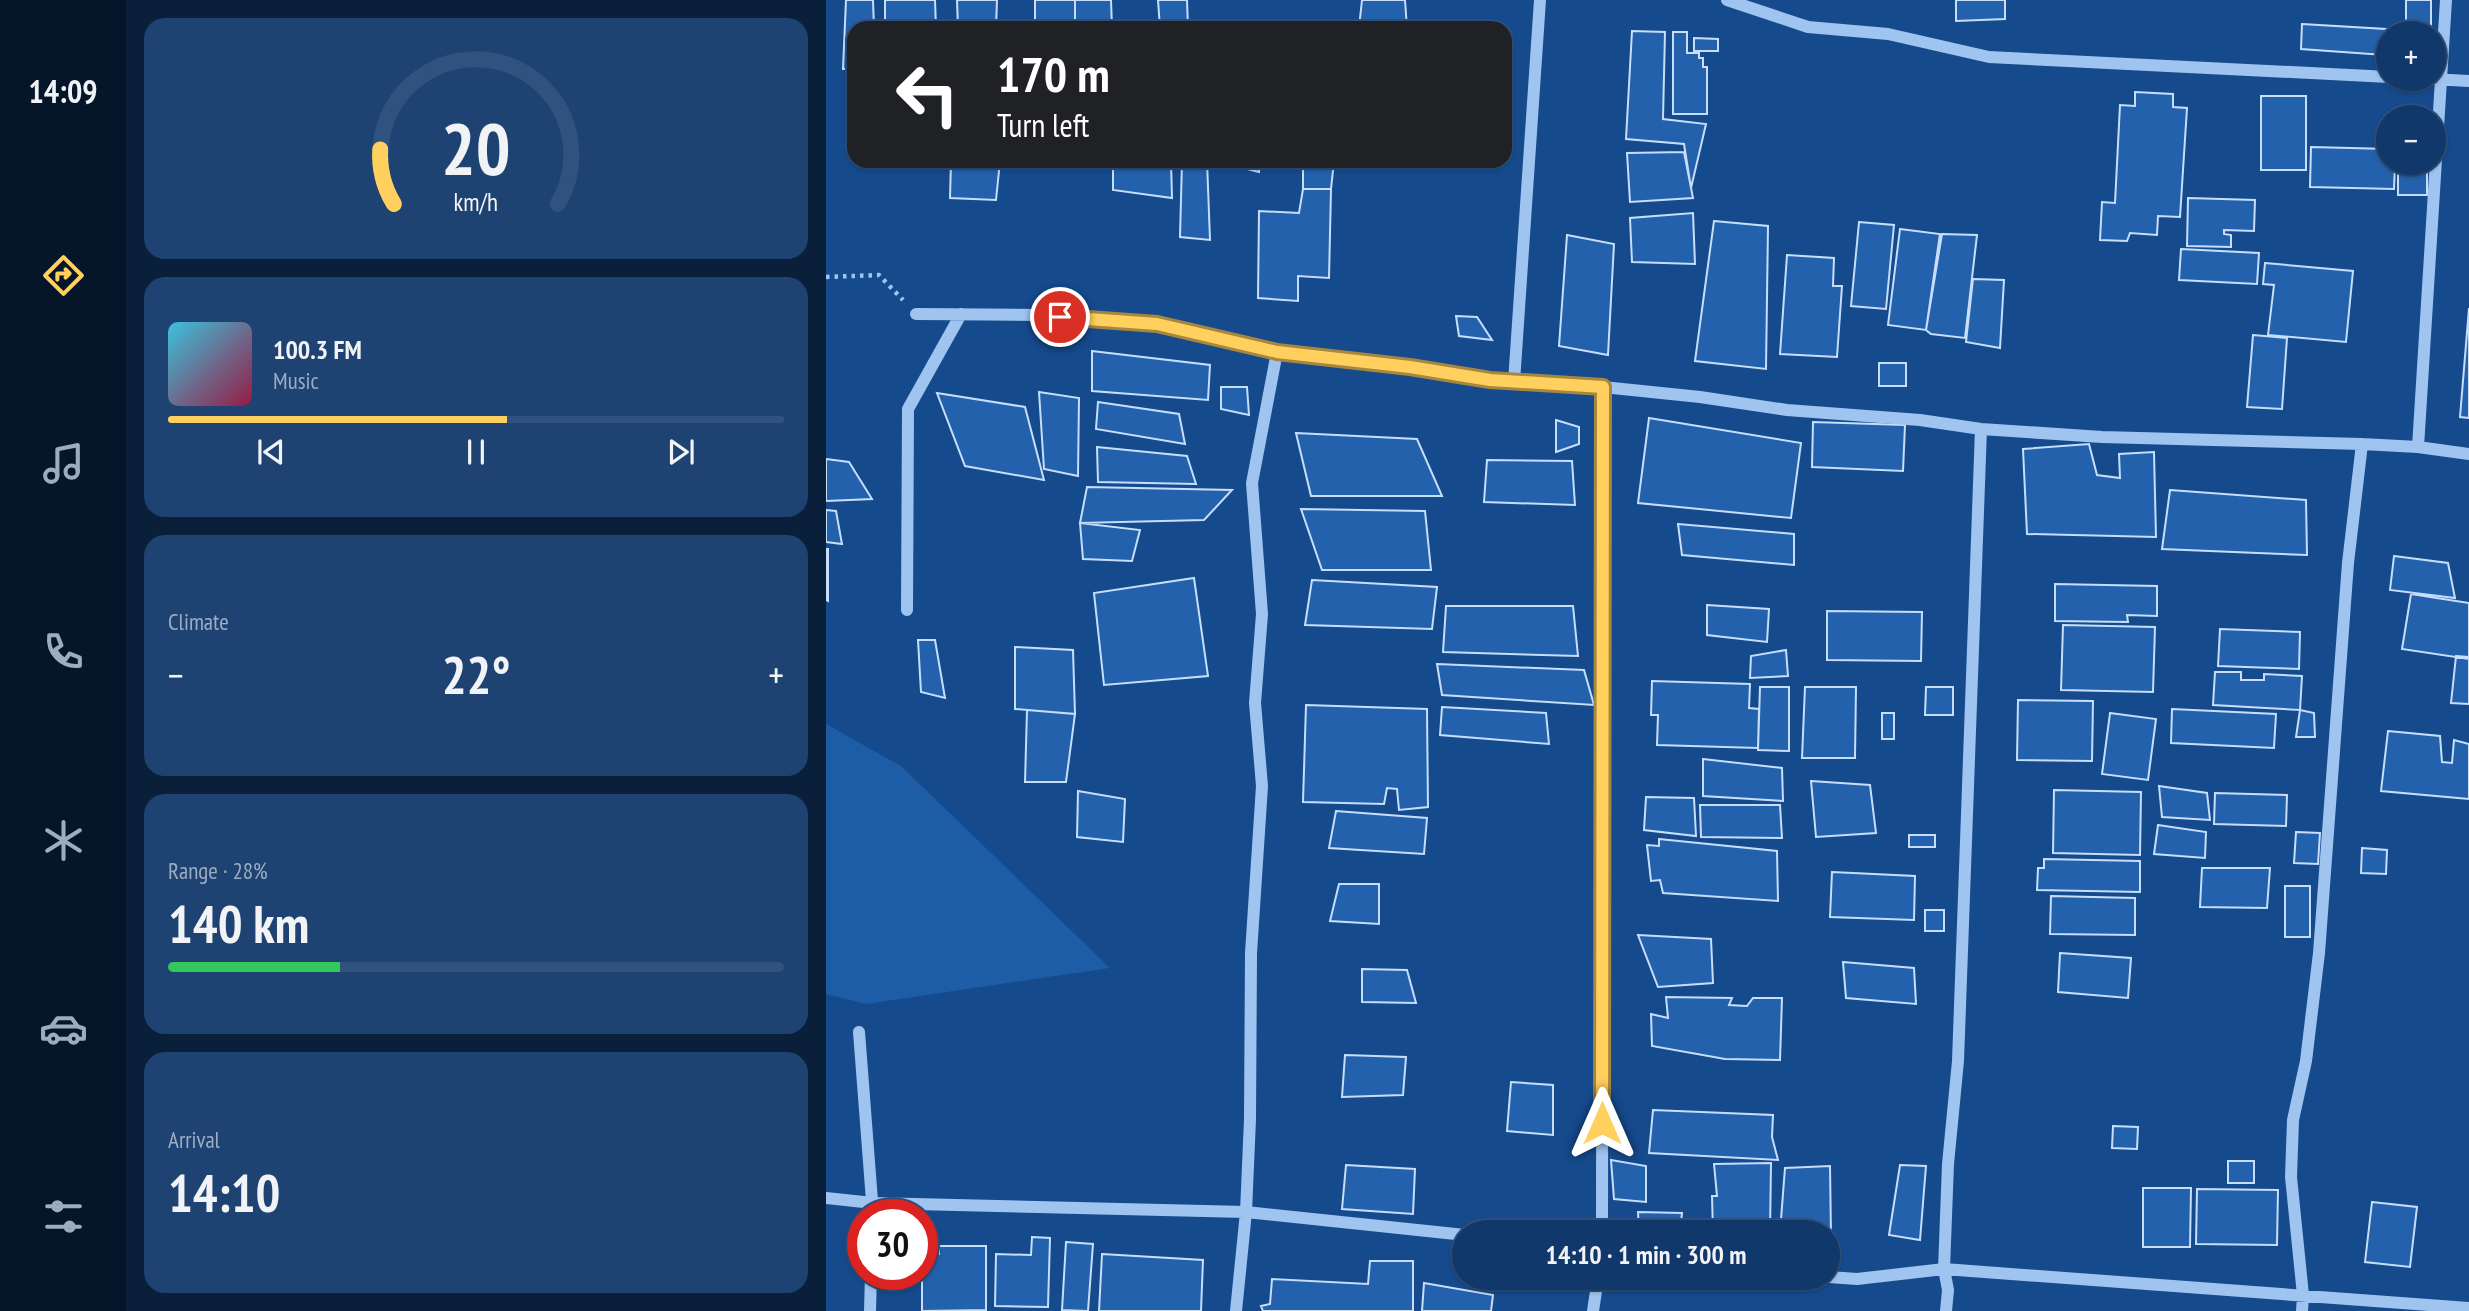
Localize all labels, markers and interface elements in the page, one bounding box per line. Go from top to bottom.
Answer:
map controls [2376,21,2446,175]
button: + [2376,21,2446,91]
text: 170 m [997,42,1110,106]
icon: left [882,49,973,140]
text: 14:09 [28,70,98,112]
text: 20 [441,101,511,195]
text: Turn left [997,104,1089,146]
button: − [2376,105,2446,175]
text: km/h [454,186,498,218]
icon: directions [39,251,88,300]
pin [1030,287,1090,347]
icon: arrive [1041,298,1079,336]
text: 100.3 FM [273,333,362,366]
text: Music [273,366,319,395]
icon: previous [252,433,290,471]
icon: pause [457,433,495,471]
icon: next [662,433,700,471]
icon: music [39,439,88,488]
text: Climate [168,607,229,636]
icon: phone [39,627,88,676]
text: 22° [442,641,510,708]
text: − [168,650,184,699]
text: + [768,650,784,699]
icon: climate [39,816,88,865]
text: Range · 28% [168,856,268,885]
text: 140 km [168,890,309,957]
icon: car [39,1004,88,1053]
position arrow [1565,1086,1639,1160]
text: Arrival [168,1125,220,1154]
text: 14:10 [168,1159,280,1226]
icon: filters [39,1192,88,1241]
speed limit sign: 30 [847,1199,938,1290]
text: 14:10 · 1 min · 300 m [1546,1238,1746,1271]

